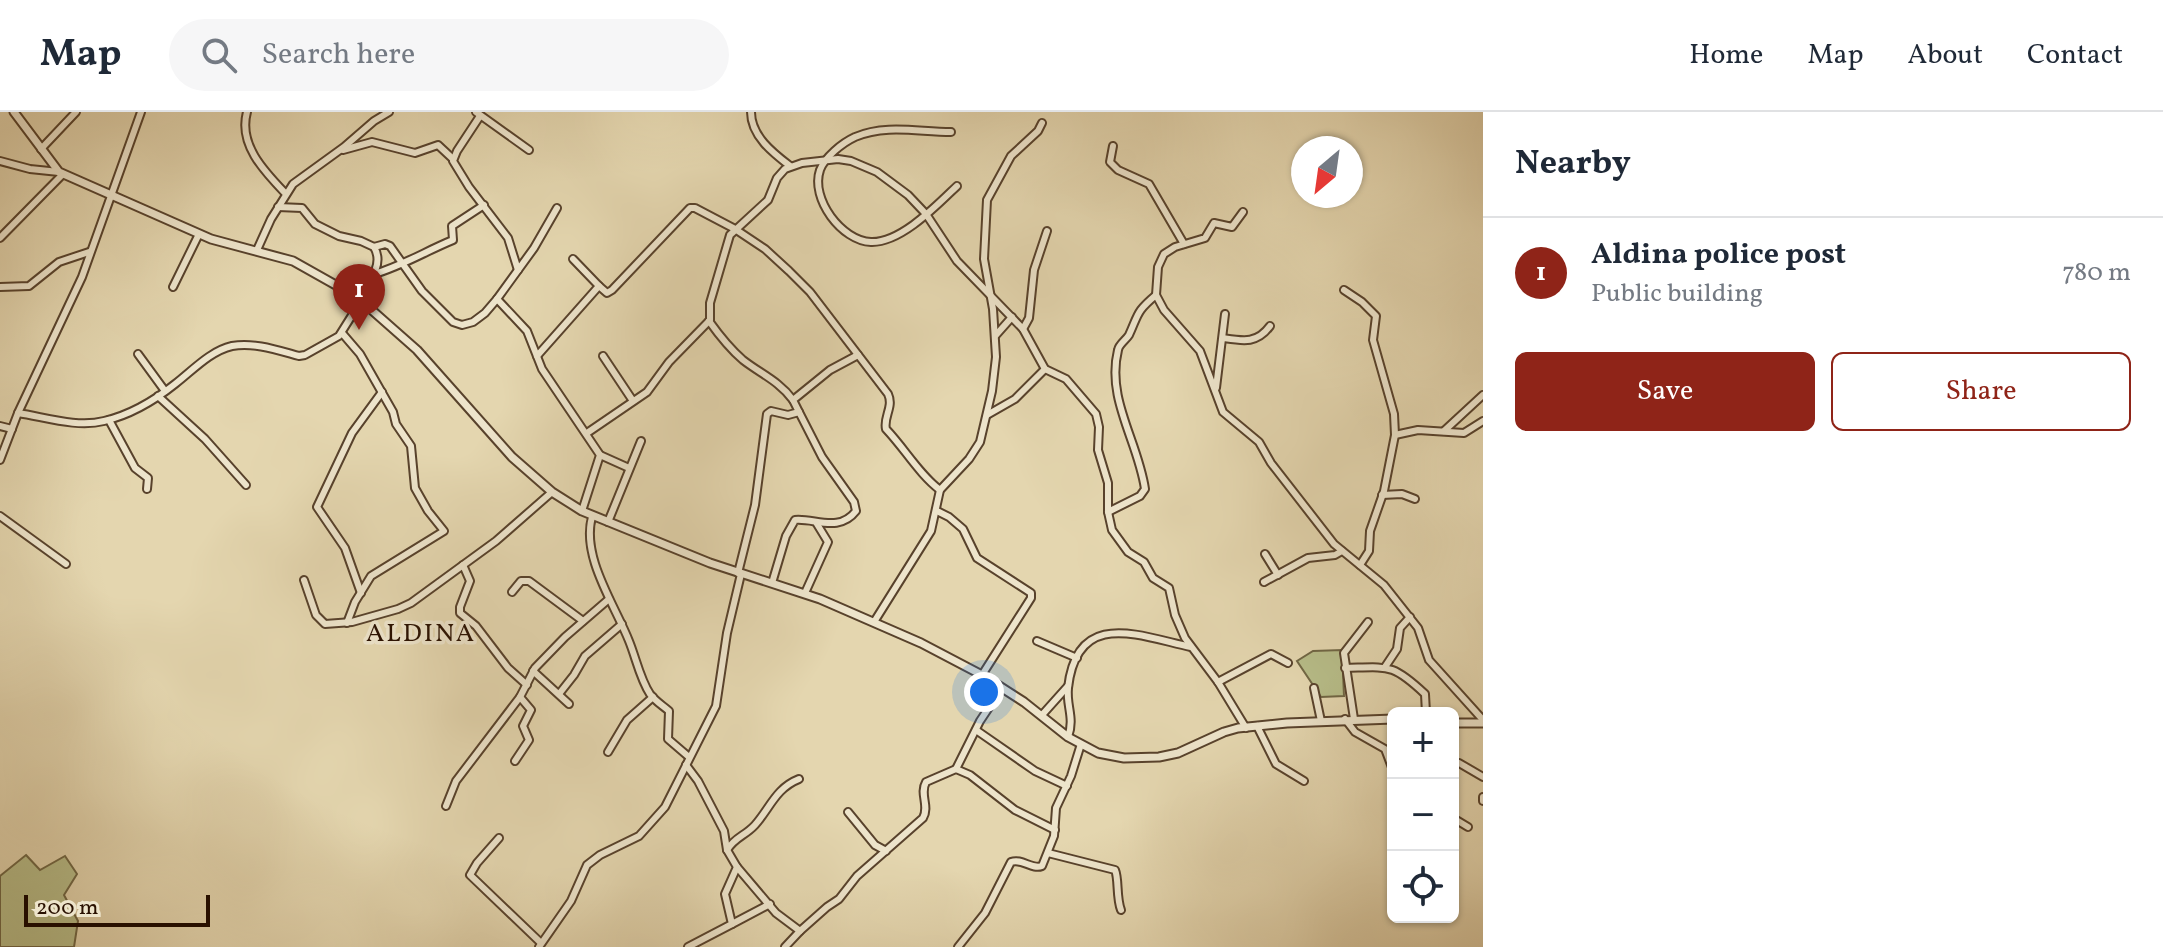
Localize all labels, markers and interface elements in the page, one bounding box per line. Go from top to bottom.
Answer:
search box [169,19,729,91]
text: Map [40,29,121,82]
icon: search [197,33,241,77]
text: Search here [261,34,415,76]
text: Home [1689,36,1763,75]
text: Map [1807,36,1863,75]
text: About [1907,36,1983,75]
text: Contact [2027,36,2123,75]
north arrow [1291,136,1363,208]
text: Nearby [1515,141,1631,188]
text: Aldina police post [1591,234,1846,276]
text: 1 [1536,255,1546,291]
text: 780 m [2062,255,2131,291]
pin: 1 [333,264,385,330]
text: Public building [1591,276,1763,312]
button: Save [1515,352,1815,431]
button: Share [1831,352,2131,431]
district label: ALDINA [366,616,476,652]
your location [964,672,1004,712]
map controls [1387,707,1459,923]
button: + [1387,707,1459,779]
button: − [1387,779,1459,851]
button: locate [1387,851,1459,923]
scale bar [24,891,210,927]
text: 200 m [36,893,98,924]

